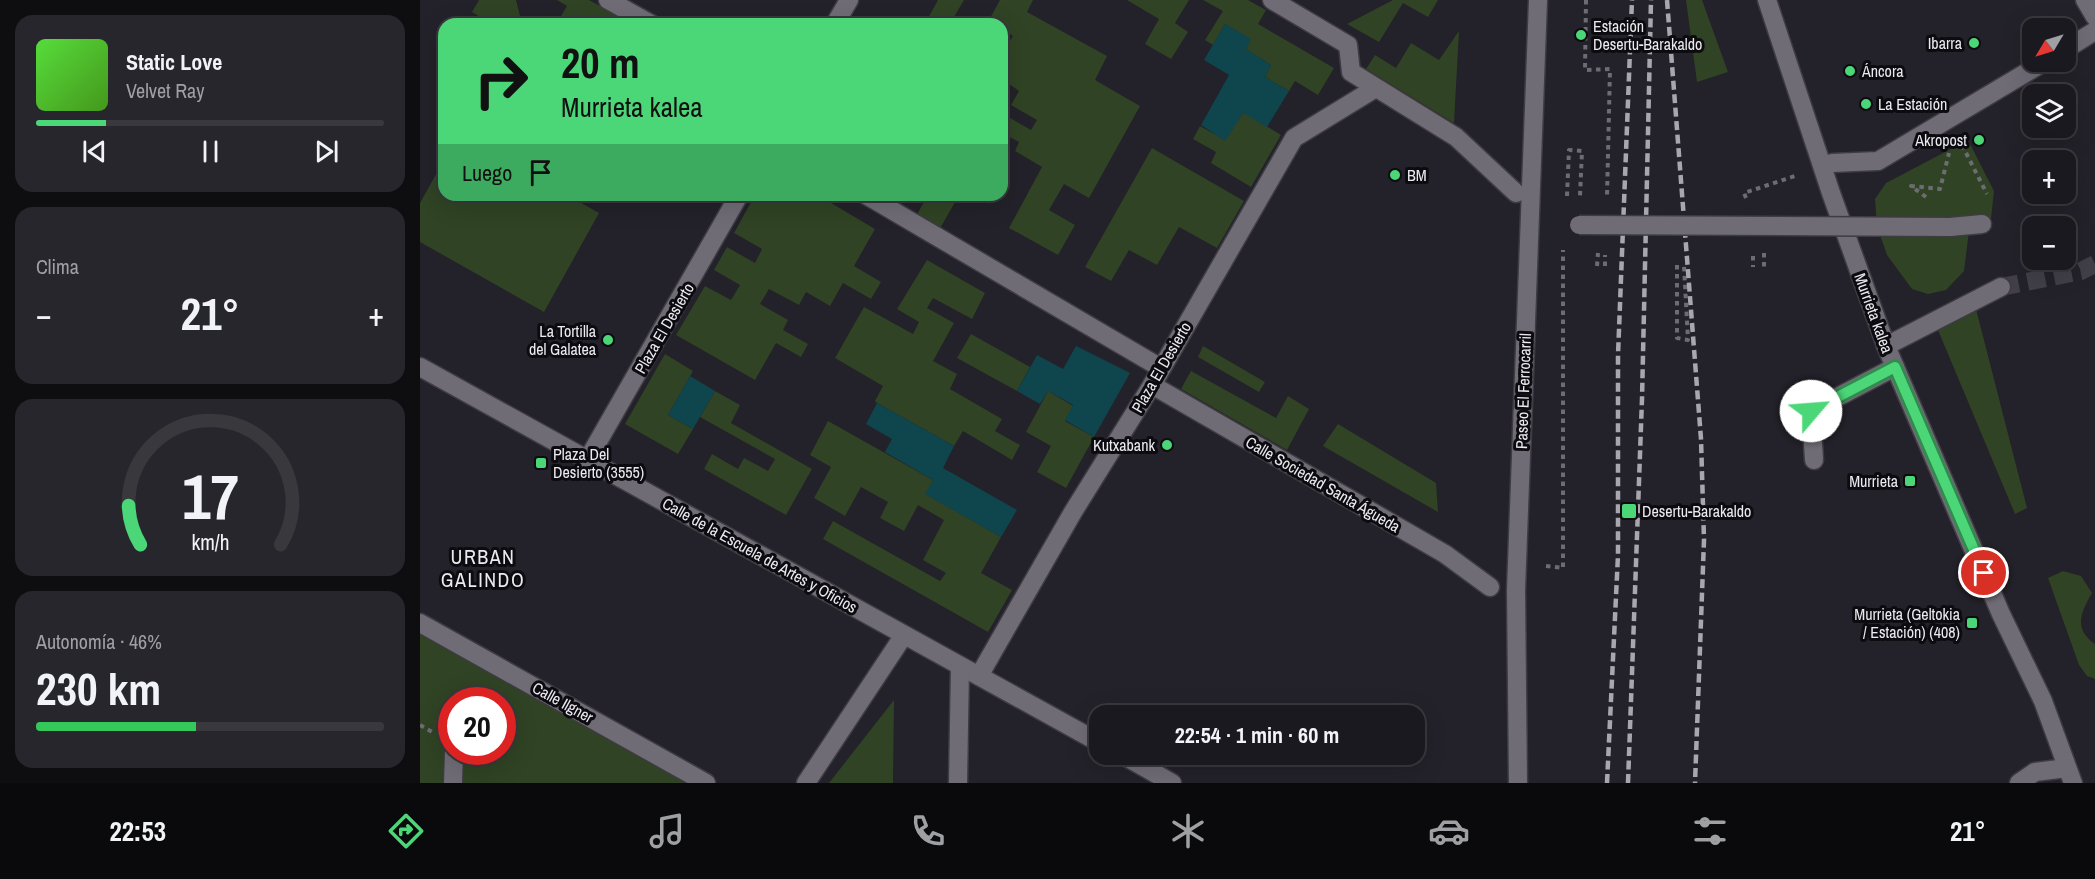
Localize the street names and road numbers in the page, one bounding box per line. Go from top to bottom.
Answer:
street label: Murrieta kalea [1849,270,1899,357]
street label: Plaza El Desierto [629,279,699,377]
street label: Plaza El Desierto [1126,318,1196,416]
street label: Paseo El Ferrocarril [1510,333,1536,449]
street label: Calle Sociedad Santa Águeda [1242,431,1405,538]
street label: Calle de la Escuela de Artes y Oficios [659,492,861,618]
street label: Calle Ilgner [529,676,598,728]

